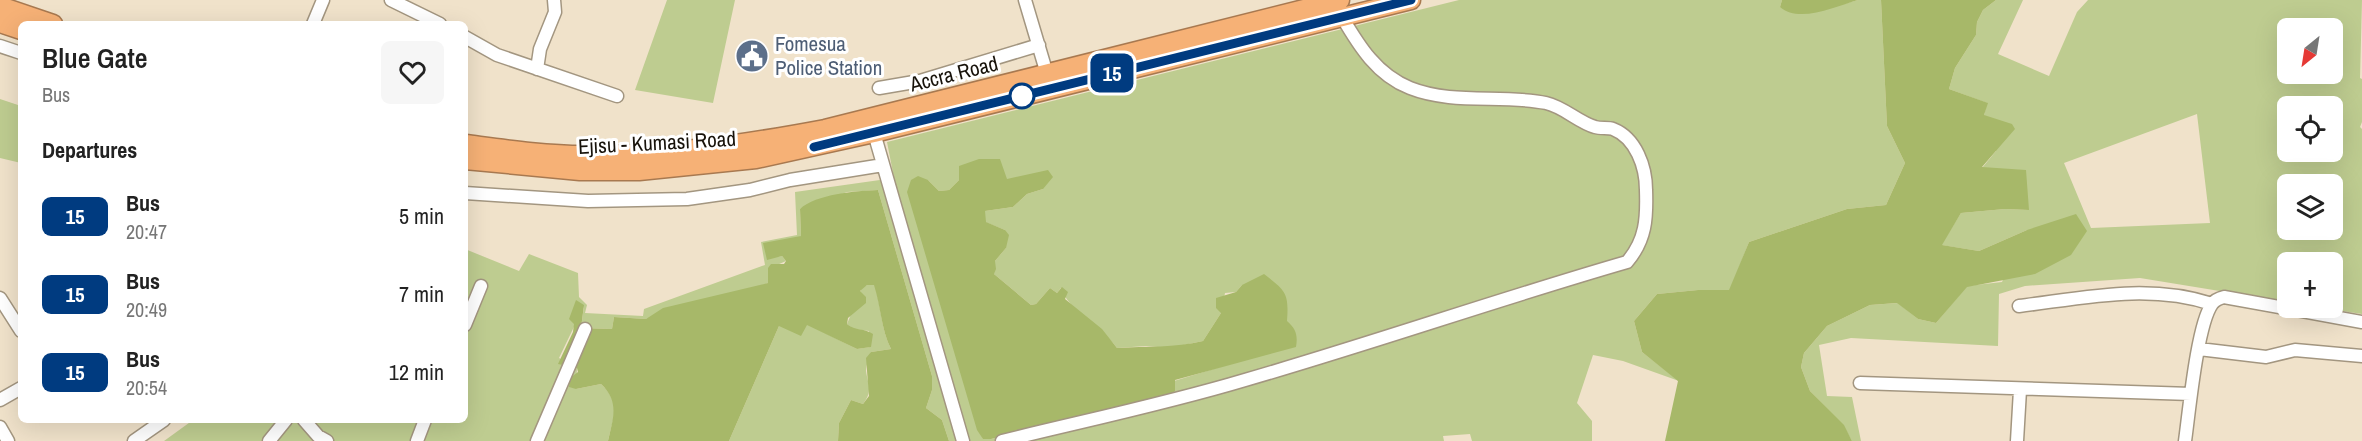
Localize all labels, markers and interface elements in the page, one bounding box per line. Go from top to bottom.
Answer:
north arrow [2277,18,2343,84]
map controls [2277,18,2343,318]
place label: Fomesua Police Station [775,29,882,82]
public building icon: Fomesua Police Station [734,38,770,74]
text: Blue Gate [42,39,147,77]
button: heart [381,41,444,104]
street label: Accra Road [906,49,1001,99]
line badge: 15 [1085,54,1139,92]
text: 15 [1102,59,1122,88]
text: Bus [42,81,70,108]
unlabelled marker [1009,83,1035,109]
button: locate [2277,96,2343,162]
street label: Ejisu - Kumasi Road [577,124,737,161]
text: Departures [42,135,137,165]
button: layers [2277,174,2343,240]
text: Bus [126,188,160,218]
text: 5 min [399,201,444,231]
text: 15 [65,202,85,231]
text: 20:47 [126,218,167,245]
button: + [2277,252,2343,318]
text: Bus [126,266,160,296]
text: 7 min [399,279,444,309]
text: 15 [65,280,85,309]
text: 20:49 [126,296,167,323]
text: Bus [126,344,160,374]
text: 12 min [389,357,444,387]
text: 15 [65,358,85,387]
text: 20:54 [126,374,167,401]

